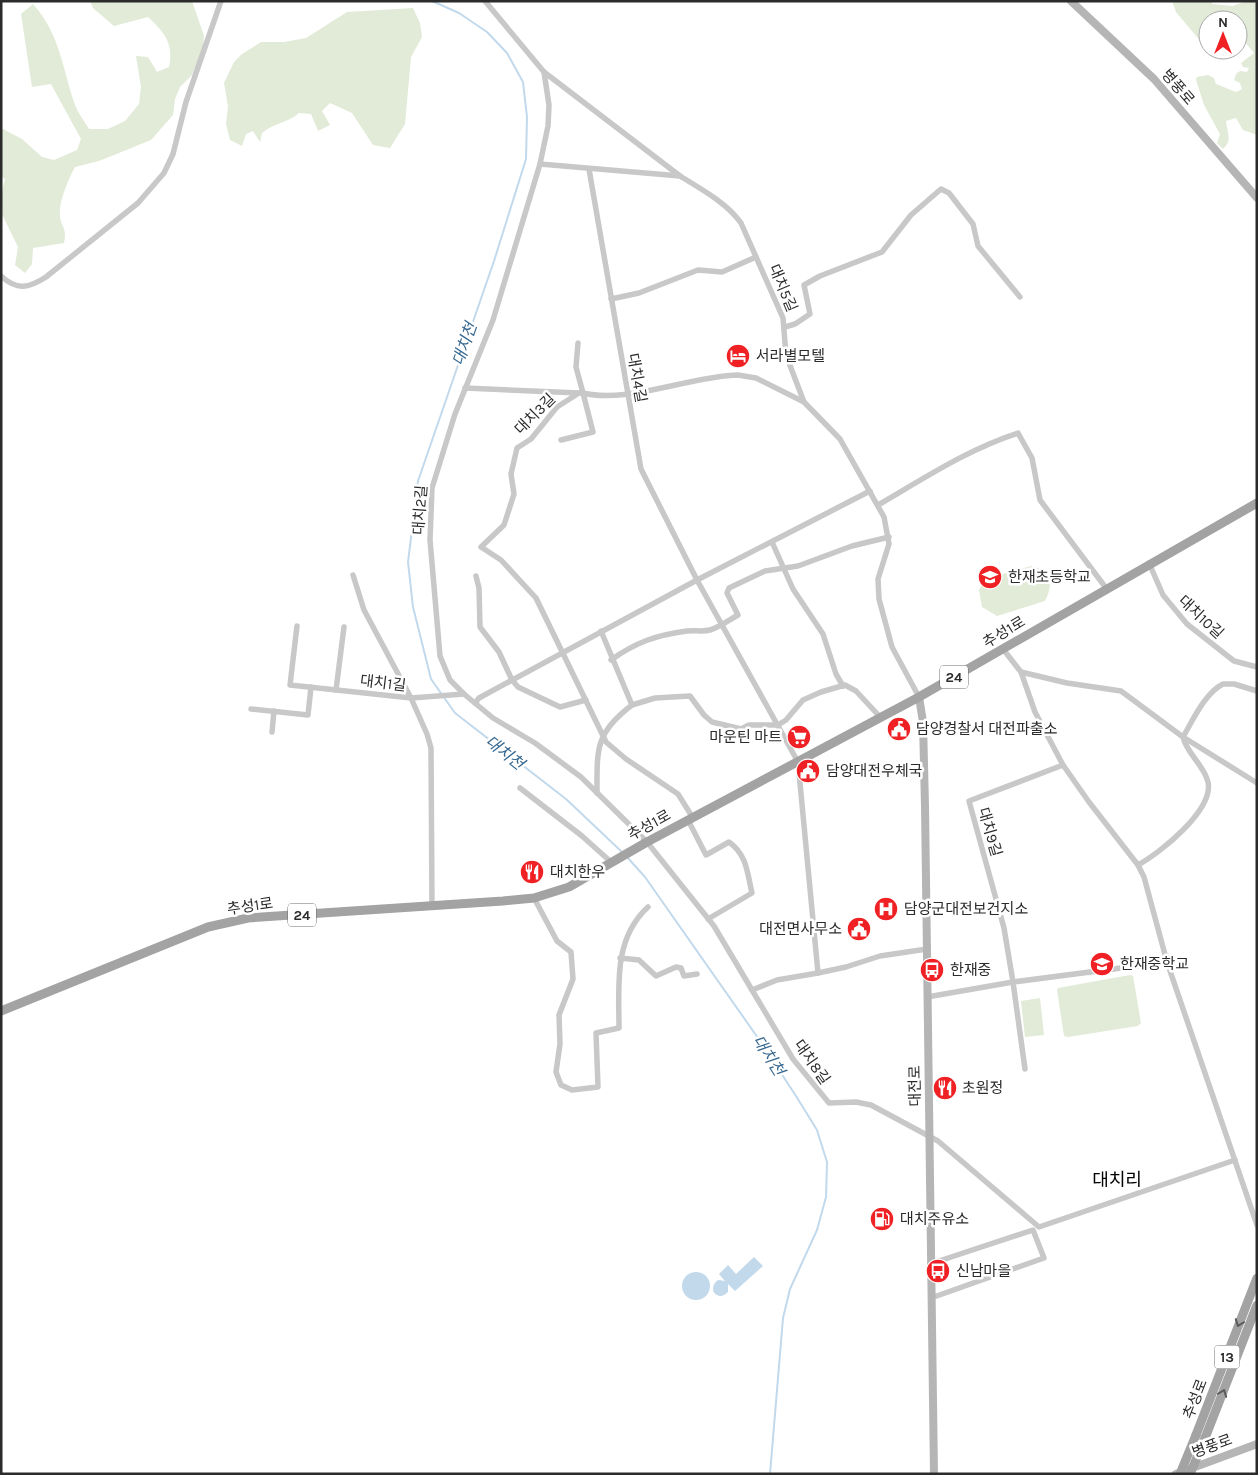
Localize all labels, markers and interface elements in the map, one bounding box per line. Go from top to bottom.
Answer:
north arrow [1198,10,1248,60]
text: N [1218,14,1228,31]
street label: 병풍로 [1158,65,1198,109]
street label: 대치5길 [765,262,801,314]
water label: 대치천 [448,318,481,368]
hotel icon: 서라별모텔 [725,343,751,369]
place label: 서라별모텔 [756,347,825,365]
street label: 대치4길 [624,352,650,404]
street label: 대치3길 [511,390,559,438]
street label: 대치2길 [409,484,431,536]
school or university icon: 한재초등학교 [977,564,1003,590]
place label: 한재초등학교 [1008,568,1091,586]
street label: 대치10길 [1175,592,1227,642]
street label: 추성1로 [979,612,1029,652]
road number: 24 [940,666,968,689]
street label: 대치1길 [359,671,407,695]
public building icon: 담양경찰서 대전파출소 [886,716,912,742]
place label: 담양경찰서 대전파출소 [916,720,1058,738]
supermarket icon: 마운틴 마트 [786,724,812,750]
place label: 마운틴 마트 [709,728,782,746]
water label: 대치천 [481,731,530,775]
public building icon: 담양대전우체국 [795,758,821,784]
place label: 담양대전우체국 [826,762,923,780]
street label: 대치9길 [974,805,1006,859]
street label: 추성1로 [624,806,674,844]
restaurant icon: 대치한우 [519,859,545,885]
place label: 대치한우 [550,863,605,881]
street label: 추성1로 [226,894,274,918]
hospital icon: 담양군대전보건지소 [873,896,899,922]
place label: 담양군대전보건지소 [904,900,1028,918]
road number: 24 [288,904,316,926]
public building icon: 대전면사무소 [846,916,872,942]
place label: 대전면사무소 [759,920,842,938]
school or university icon: 한재중학교 [1089,951,1115,977]
place label: 한재중학교 [1120,955,1189,973]
bus stop icon: 한재중 [919,957,945,983]
place label: 한재중 [950,961,991,979]
water label: 대치천 [749,1032,790,1081]
street label: 대치8길 [790,1036,834,1088]
street label: 대전로 [906,1065,924,1107]
restaurant icon: 초원정 [932,1075,958,1101]
place label: 초원정 [962,1079,1003,1097]
district label: 대치리 [1092,1169,1142,1191]
fuel station icon: 대치주유소 [869,1206,895,1232]
place label: 대치주유소 [900,1210,969,1228]
bus stop icon: 신남마을 [925,1258,951,1284]
place label: 신남마을 [956,1262,1011,1280]
one-way arrow [1235,1319,1245,1327]
road number: 13 [1214,1345,1240,1368]
street label: 추성로 [1179,1376,1211,1422]
one-way arrow [1217,1389,1227,1397]
street label: 병풍로 [1189,1430,1235,1462]

